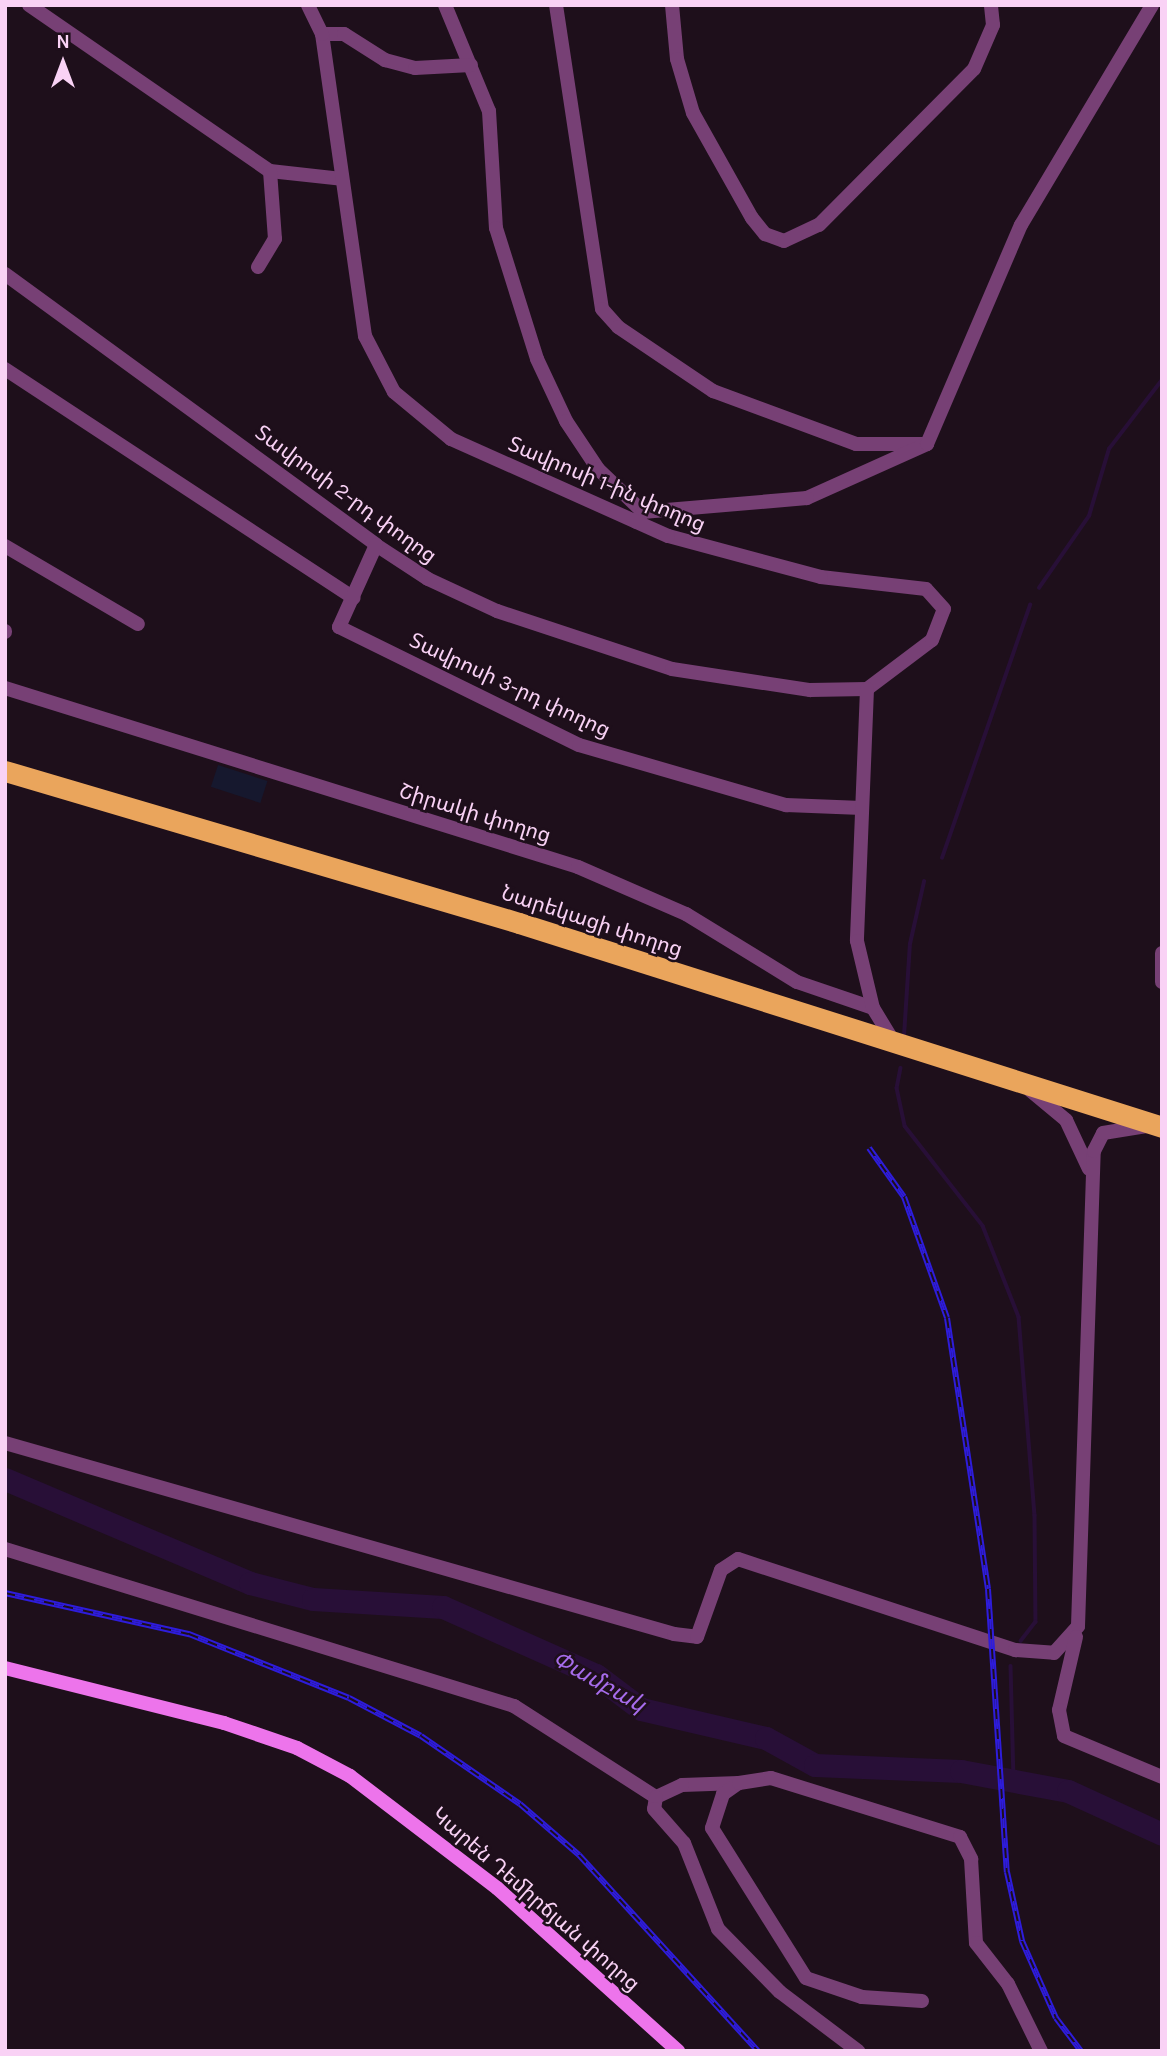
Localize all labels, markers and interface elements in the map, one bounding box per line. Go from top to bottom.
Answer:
north arrow [28,28,98,98]
text: N [56,31,70,53]
street label: Տավրոսի 2-րդ փողոց [250,420,442,568]
street label: Տավրոսի 1-ին փողոց [504,431,710,537]
street label: Տավրոսի 3-րդ փողոց [406,627,614,743]
street label: Շիրակի փողոց [396,778,554,848]
street label: Նարեկացի փողոց [498,880,686,962]
water label: Փամբակ [548,1645,650,1719]
street label: Կարեն Դեմիրճյան փողոց [427,1802,645,1996]

